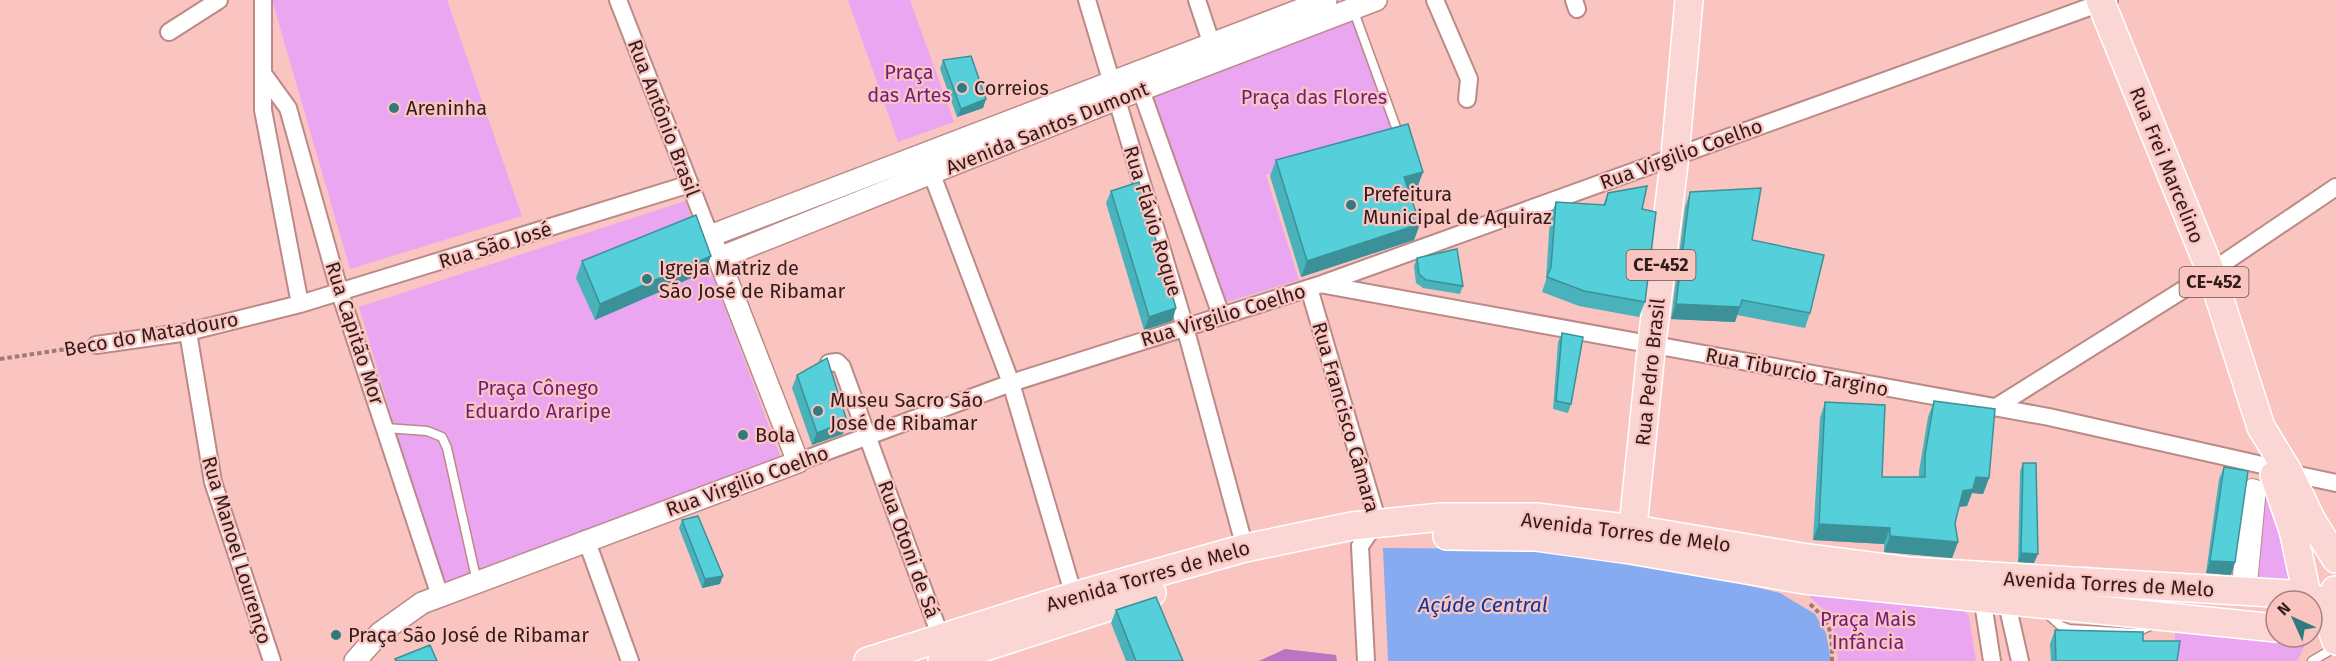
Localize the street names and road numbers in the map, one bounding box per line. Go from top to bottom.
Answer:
street label: Rua Antônio Brasil [623,36,705,200]
street label: Avenida Santos Dumont [942,76,1153,180]
street label: Rua Frei Marcelino [2125,83,2209,247]
street label: Rua Virgilio Coelho [1596,113,1766,195]
street label: Rua Flávio Roque [1119,143,1187,299]
street label: Rua São José [436,216,554,274]
road number: CE-452 [1626,250,1696,280]
street label: Rua Capitão Mor [321,258,390,408]
road number: CE-452 [2180,267,2248,297]
street label: Rua Virgilio Coelho [1138,278,1308,352]
street label: Rua Pedro Brasil [1630,297,1670,447]
street label: Beco do Matadouro [62,307,240,361]
street label: Rua Francisco Câmara [1307,319,1385,515]
street label: Rua Tiburcio Targino [1704,342,1890,402]
street label: Rua Virgilio Coelho [662,440,832,522]
street label: Rua Manoel Lourenço [196,453,277,647]
street label: Rua Otoni de Sá [873,477,945,621]
street label: Avenida Torres de Melo [1520,507,1732,557]
street label: Avenida Torres de Melo [1043,535,1253,617]
street label: Avenida Torres de Melo [2003,566,2215,602]

